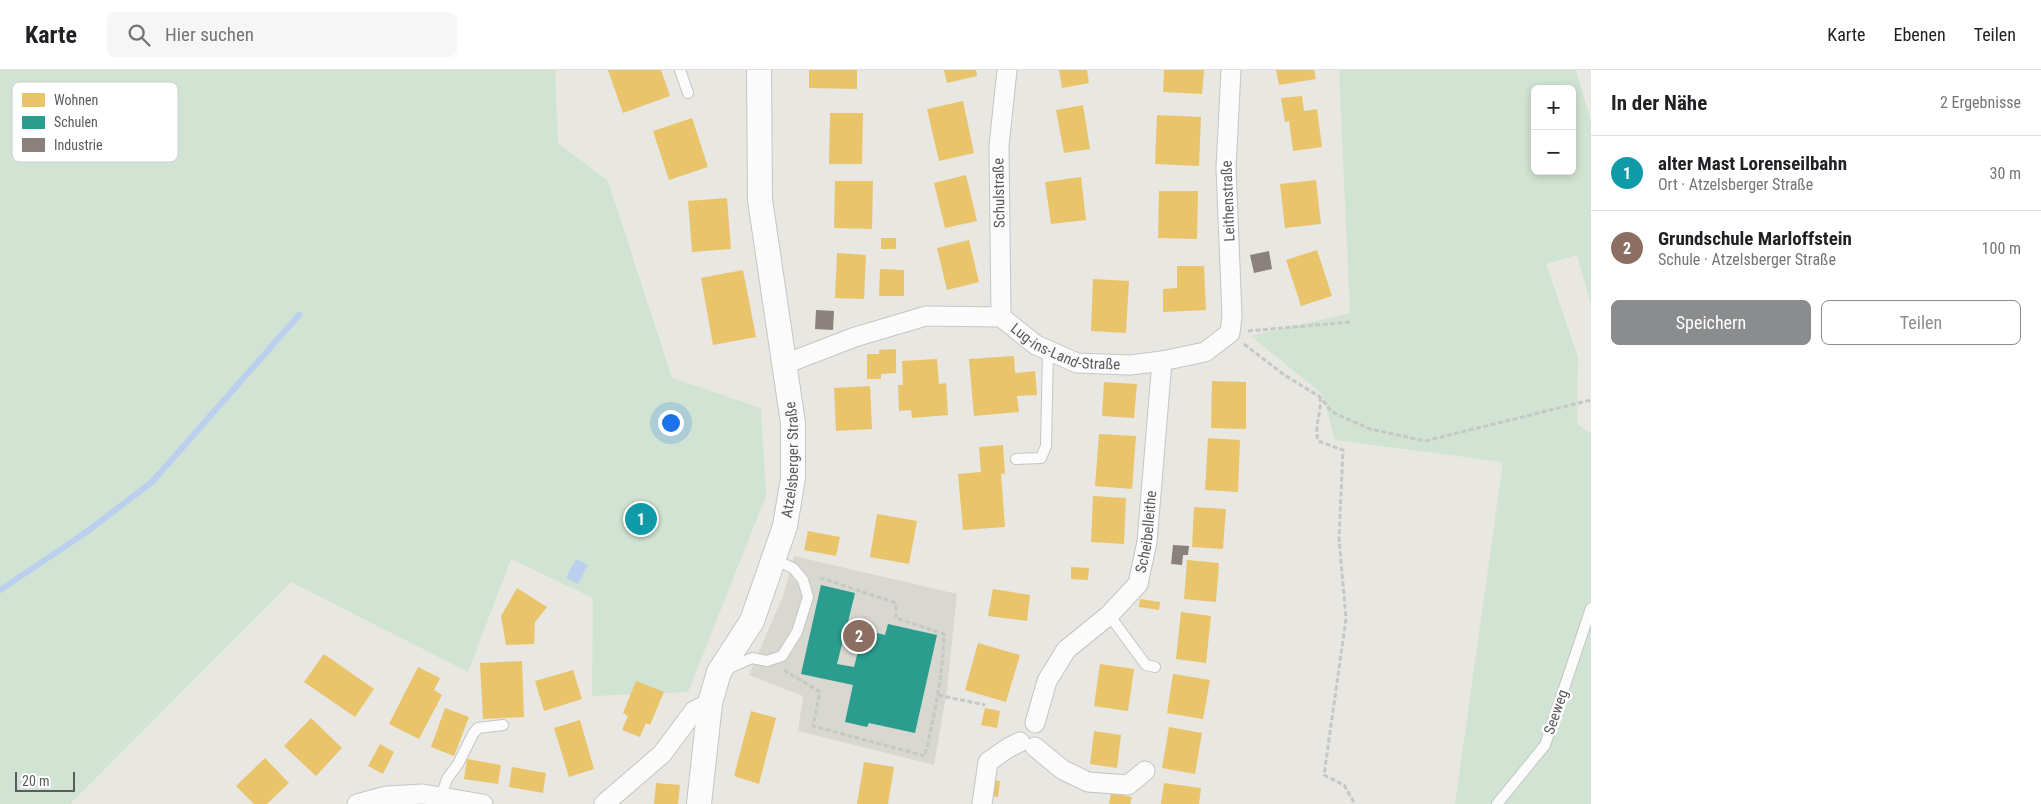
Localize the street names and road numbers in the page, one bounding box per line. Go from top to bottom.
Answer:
street label: Schulstraße [989,158,1009,228]
street label: Leithenstraße [1218,160,1238,242]
street label: Lug-ins-Land-Straße [1007,319,1121,374]
street label: Atzelsberger Straße [778,400,802,519]
street label: Scheibelleithe [1132,490,1160,575]
street label: Seeweg [1540,687,1572,737]

